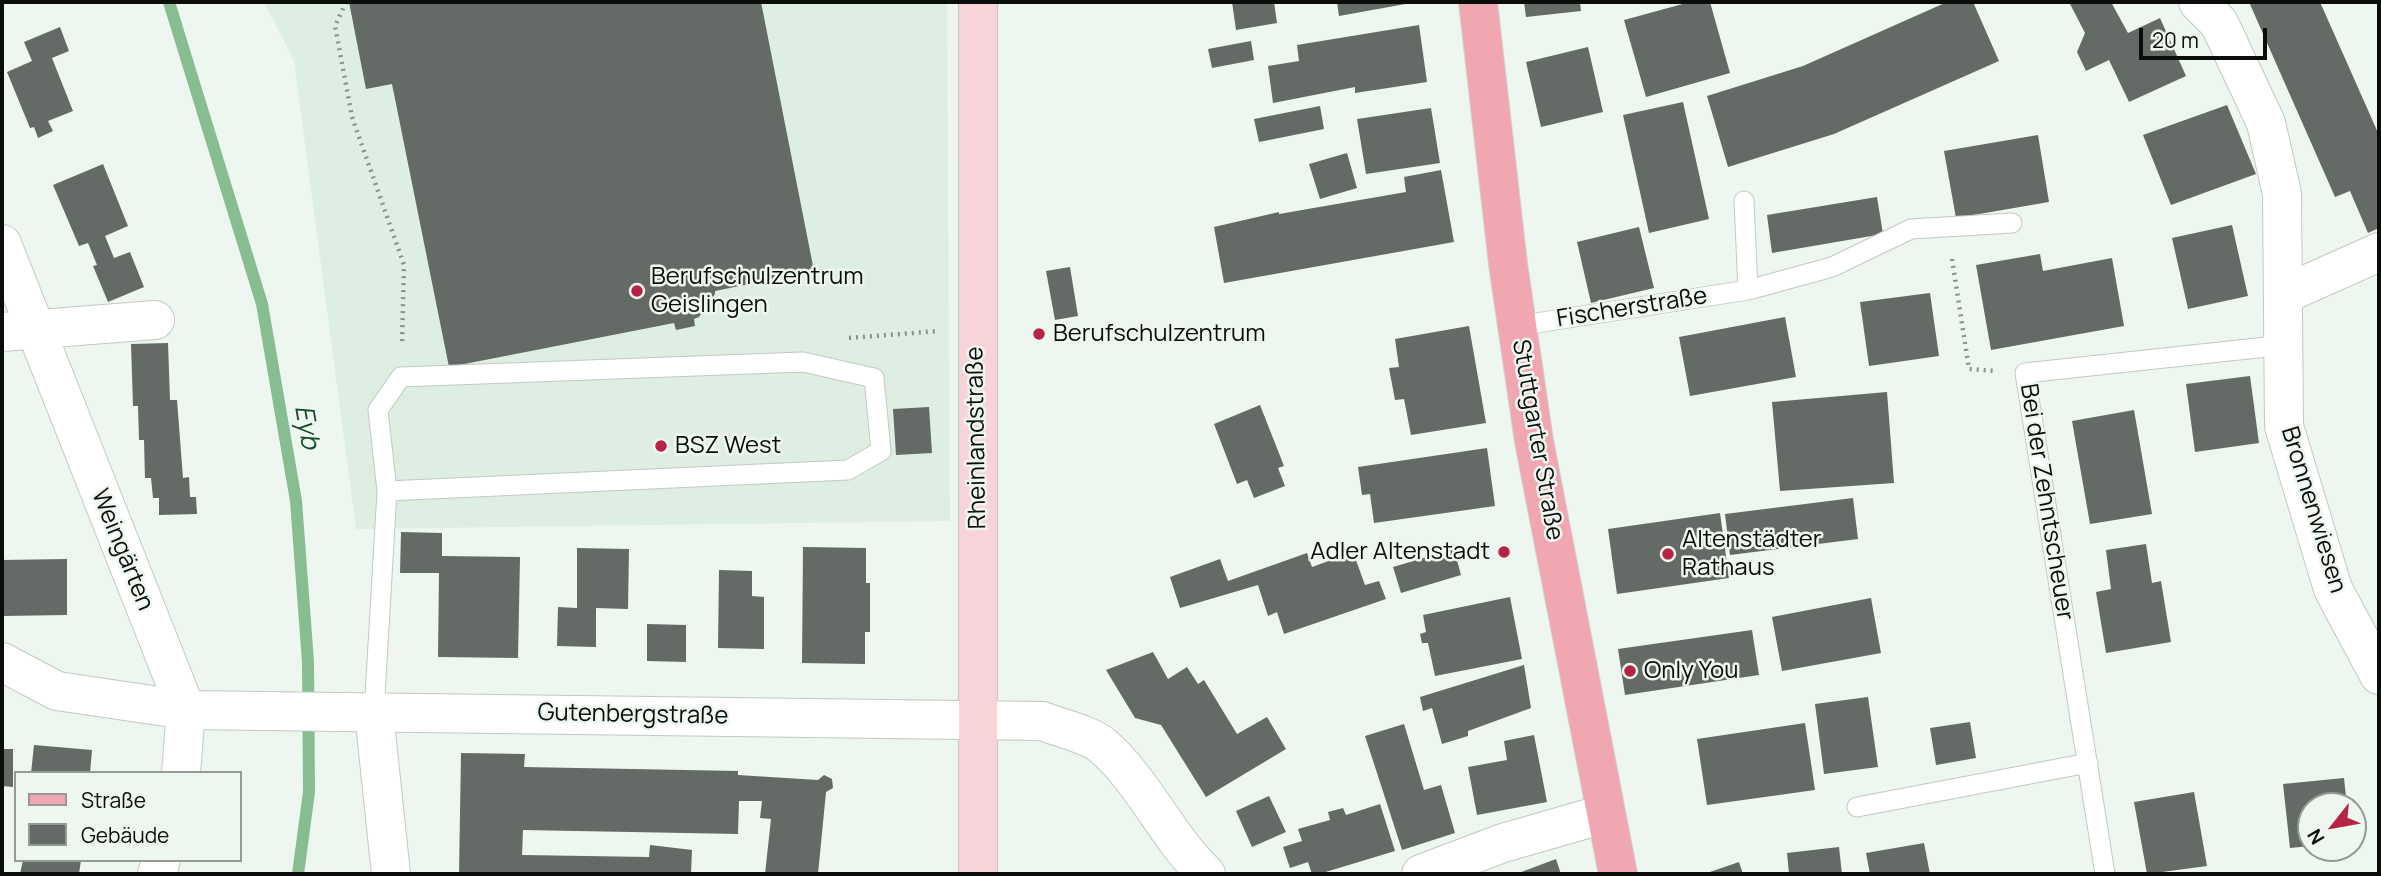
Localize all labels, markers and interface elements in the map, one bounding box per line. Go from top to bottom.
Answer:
scale bar [2143,14,2271,58]
text: 20 m [2152,26,2199,54]
place label: Berufschulzentrum Geislingen [651,263,864,319]
street label: Fischerstraße [1555,282,1709,334]
marker: Berufschulzentrum Geislingen [629,283,645,299]
place label: Berufschulzentrum [1053,320,1266,348]
marker: Berufschulzentrum [1031,326,1047,342]
street label: Stuttgarter Straße [1505,337,1569,543]
street label: Rheinlandstraße [961,346,993,530]
street label: Bei der Zehntscheuer [2013,382,2079,622]
water label: Eyb [287,403,325,451]
street label: Bronnenwiesen [2274,423,2352,597]
place label: BSZ West [675,432,781,460]
marker: BSZ West [653,438,669,454]
street label: Weingärten [85,485,159,615]
place label: Altenstädter Rathaus [1682,526,1821,582]
place label: Adler Altenstadt [1310,538,1490,566]
marker: Adler Altenstadt [1496,544,1512,560]
marker: Altenstädter Rathaus [1660,546,1676,562]
place label: Only You [1644,657,1739,685]
marker: Only You [1622,663,1638,679]
street label: Gutenbergstraße [537,699,729,731]
legend [14,771,242,862]
text: Straße [81,786,146,814]
north arrow [2297,792,2367,862]
text: Gebäude [81,821,169,849]
text: N [2301,824,2330,849]

